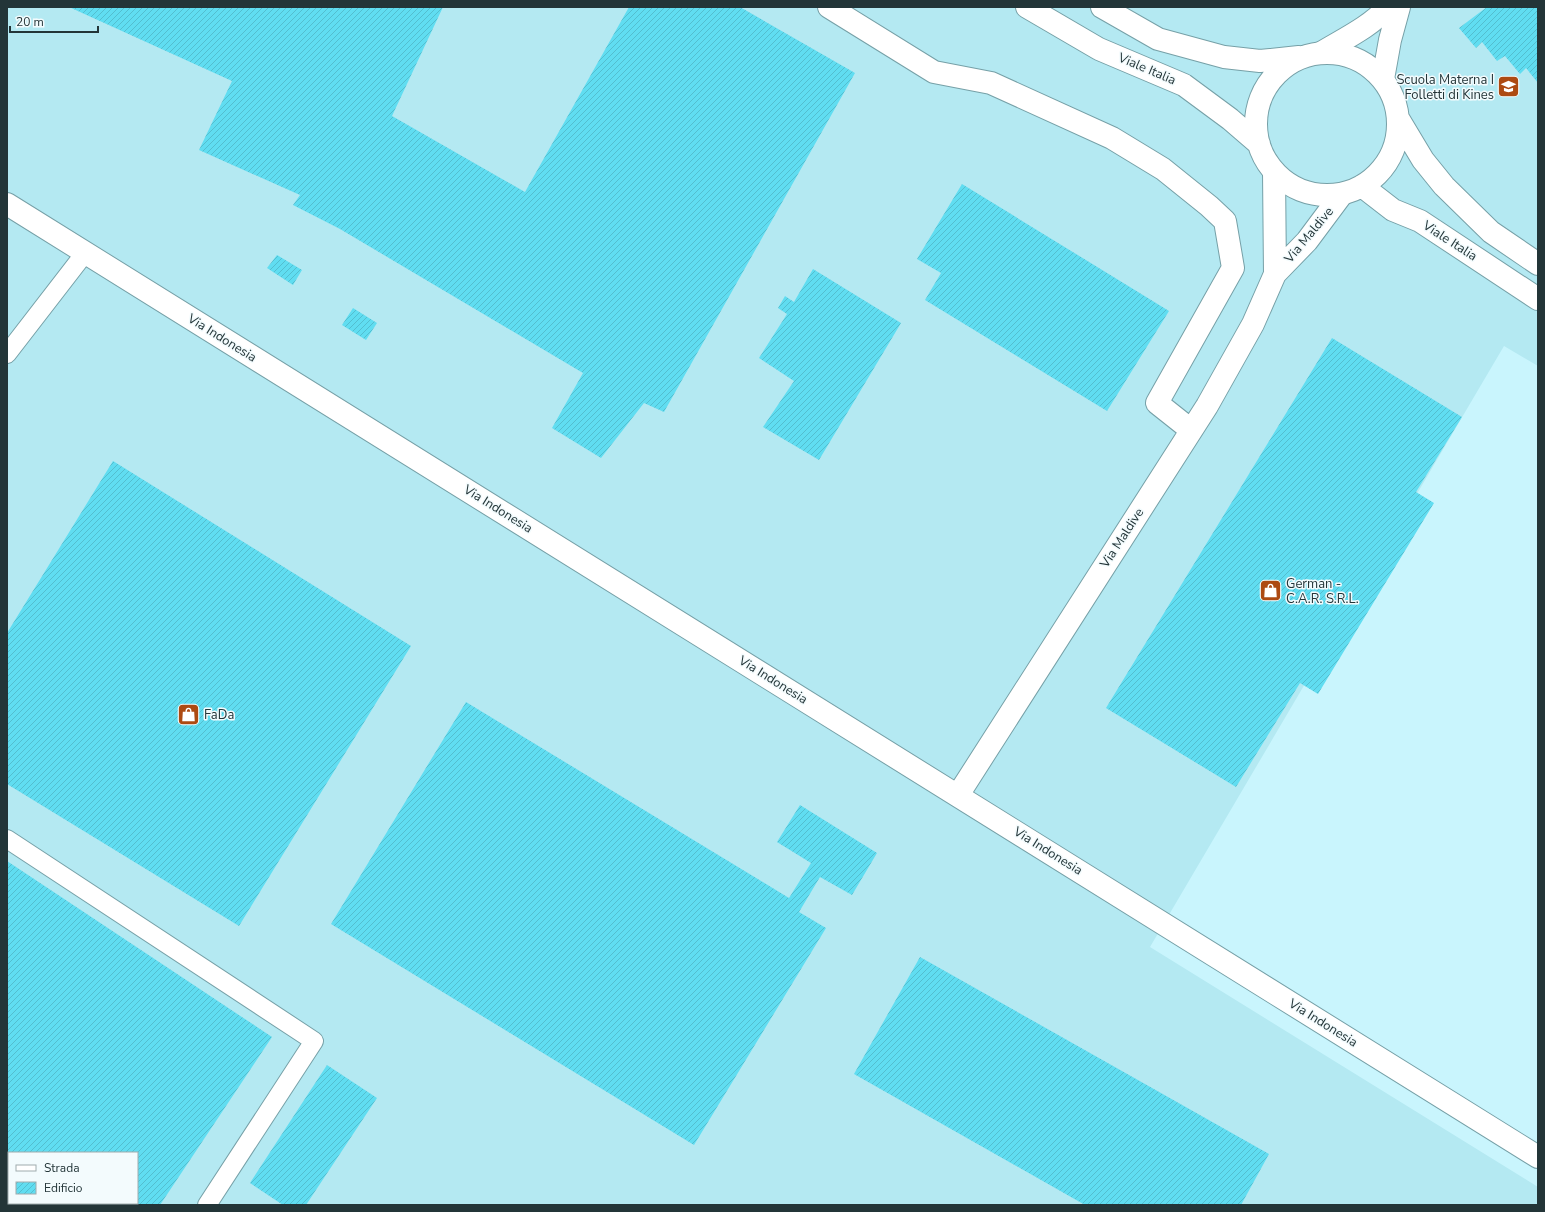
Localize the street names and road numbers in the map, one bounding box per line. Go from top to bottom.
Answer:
street label: Viale Italia [1114,48,1179,89]
street label: Via Maldive [1280,203,1338,268]
street label: Viale Italia [1418,216,1481,265]
street label: Via Indonesia [183,309,260,366]
street label: Via Indonesia [459,480,536,537]
street label: Via Maldive [1095,504,1148,572]
street label: Via Indonesia [734,651,811,708]
street label: Via Indonesia [1009,822,1086,879]
street label: Via Indonesia [1284,994,1361,1051]

